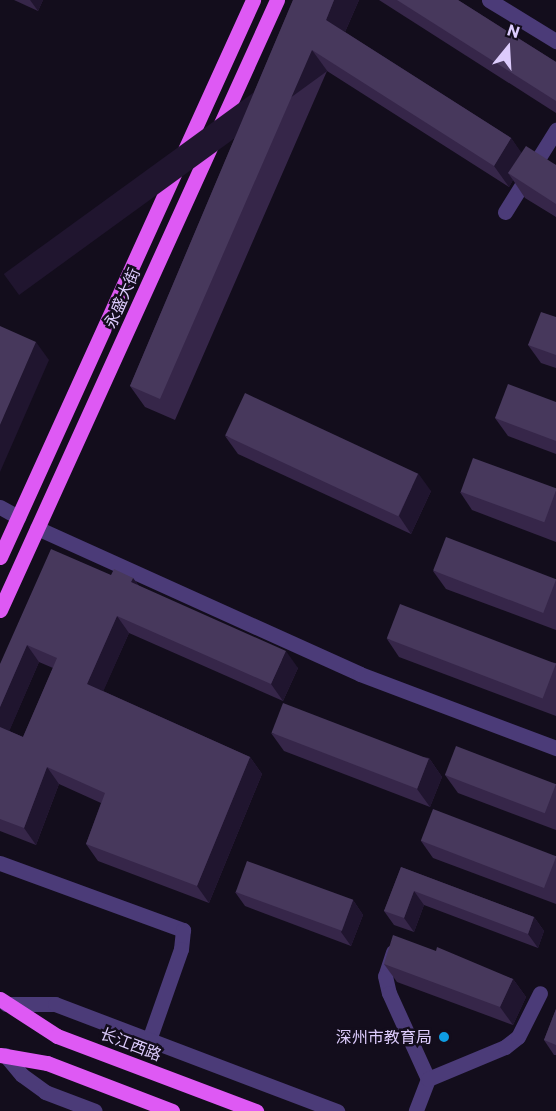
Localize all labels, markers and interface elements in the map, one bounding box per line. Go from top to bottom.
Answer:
north arrow [478,18,538,78]
text: N [505,20,522,41]
street label: 永盛大街 [100,265,144,331]
street label: 长江西路 [98,1024,164,1064]
place label: 深州市教育局 [336,1027,432,1047]
marker: 深州市教育局 [437,1030,451,1044]

